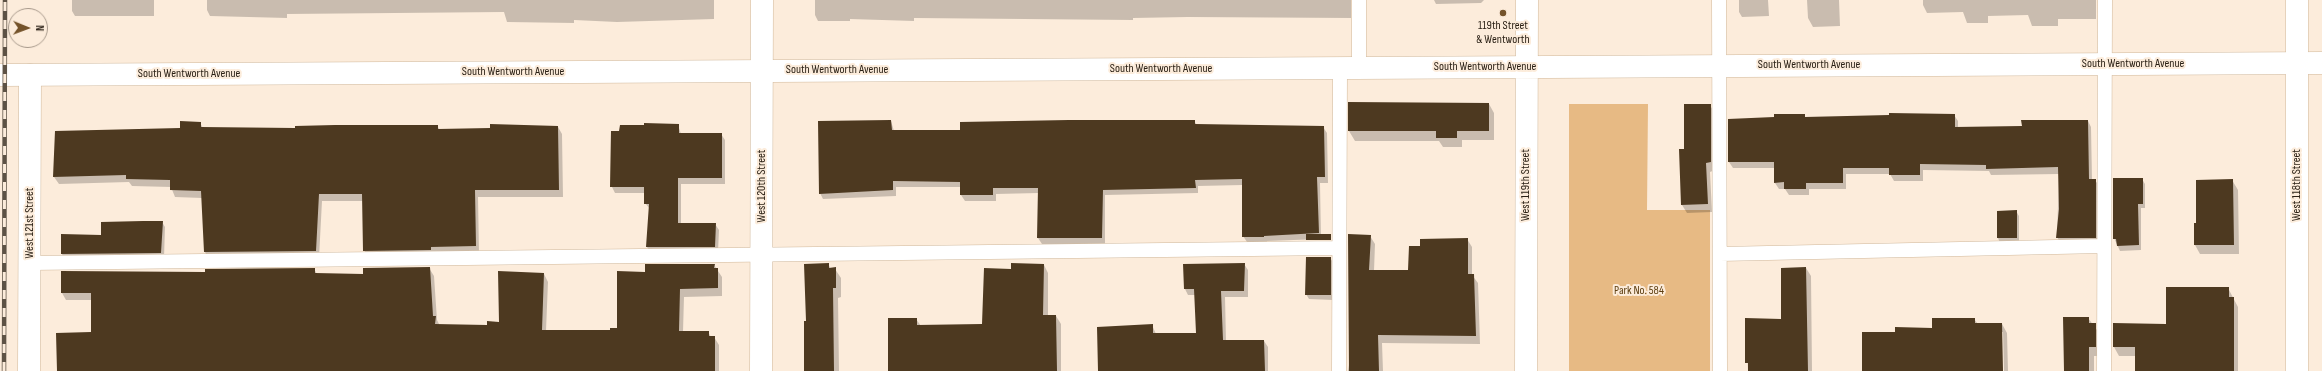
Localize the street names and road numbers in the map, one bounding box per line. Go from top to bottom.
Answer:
street label: South Wentworth Avenue [2082,57,2184,71]
street label: South Wentworth Avenue [1758,58,1860,72]
street label: South Wentworth Avenue [1434,60,1536,74]
street label: South Wentworth Avenue [1110,62,1212,76]
street label: South Wentworth Avenue [786,63,888,77]
street label: South Wentworth Avenue [462,65,564,79]
street label: South Wentworth Avenue [138,67,240,81]
street label: West 119th Street [1519,149,1533,221]
street label: West 118th Street [2290,149,2304,221]
street label: West 120th Street [755,150,769,222]
street label: West 121st Street [23,187,37,259]

